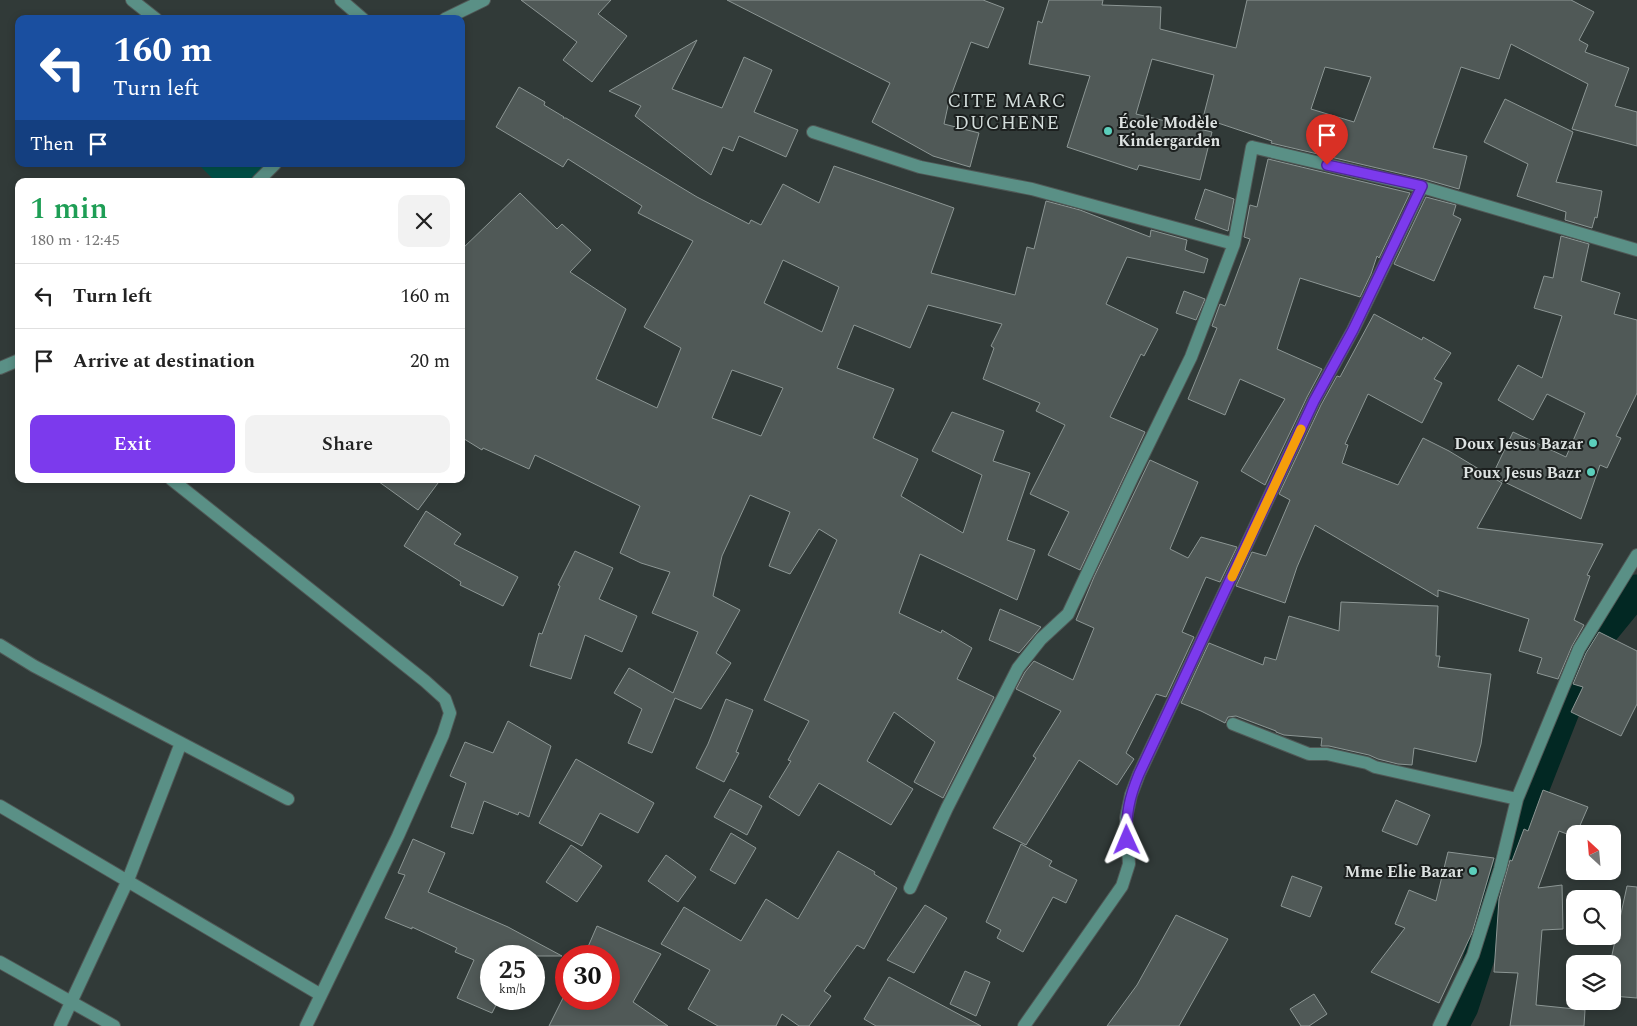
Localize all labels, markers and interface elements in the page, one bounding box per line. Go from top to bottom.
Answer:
text: 160 m [113,24,212,77]
icon: left [30,35,95,100]
text: Turn left [113,72,199,105]
district label: CITE MARC DUCHENE [948,87,1066,138]
place label: École Modèle Kindergarden [1118,111,1220,153]
pin [1306,114,1348,165]
icon: arrive [1313,121,1341,149]
marker: École Modèle Kindergarden [1102,125,1114,137]
text: Then [30,130,74,159]
icon: arrive [84,130,112,158]
text: 1 min [30,186,108,232]
button: close [398,195,450,247]
text: 180 m · 12:45 [30,228,120,252]
icon: left [30,282,58,310]
text: Turn left [73,282,152,311]
text: 160 m [400,282,450,311]
icon: arrive [30,347,58,375]
text: Arrive at destination [73,347,255,376]
text: 20 m [410,347,450,376]
button: Exit [30,415,235,473]
button: Share [245,415,450,473]
place label: Doux Jesus Bazar [1454,432,1583,456]
marker: Doux Jesus Bazar [1587,437,1599,449]
place label: Poux Jesus Bazr [1463,461,1581,485]
marker: Poux Jesus Bazr [1585,466,1597,478]
position arrow [1100,813,1152,865]
north arrow [1566,825,1621,880]
map controls [1566,825,1621,1010]
place label: Mme Elie Bazar [1345,860,1463,884]
marker: Mme Elie Bazar [1467,865,1479,877]
button: search [1566,890,1621,945]
speed limit sign: 30 [555,945,620,1010]
text: 25 [498,952,527,990]
button: layers [1566,955,1621,1010]
text: km/h [499,980,526,999]

